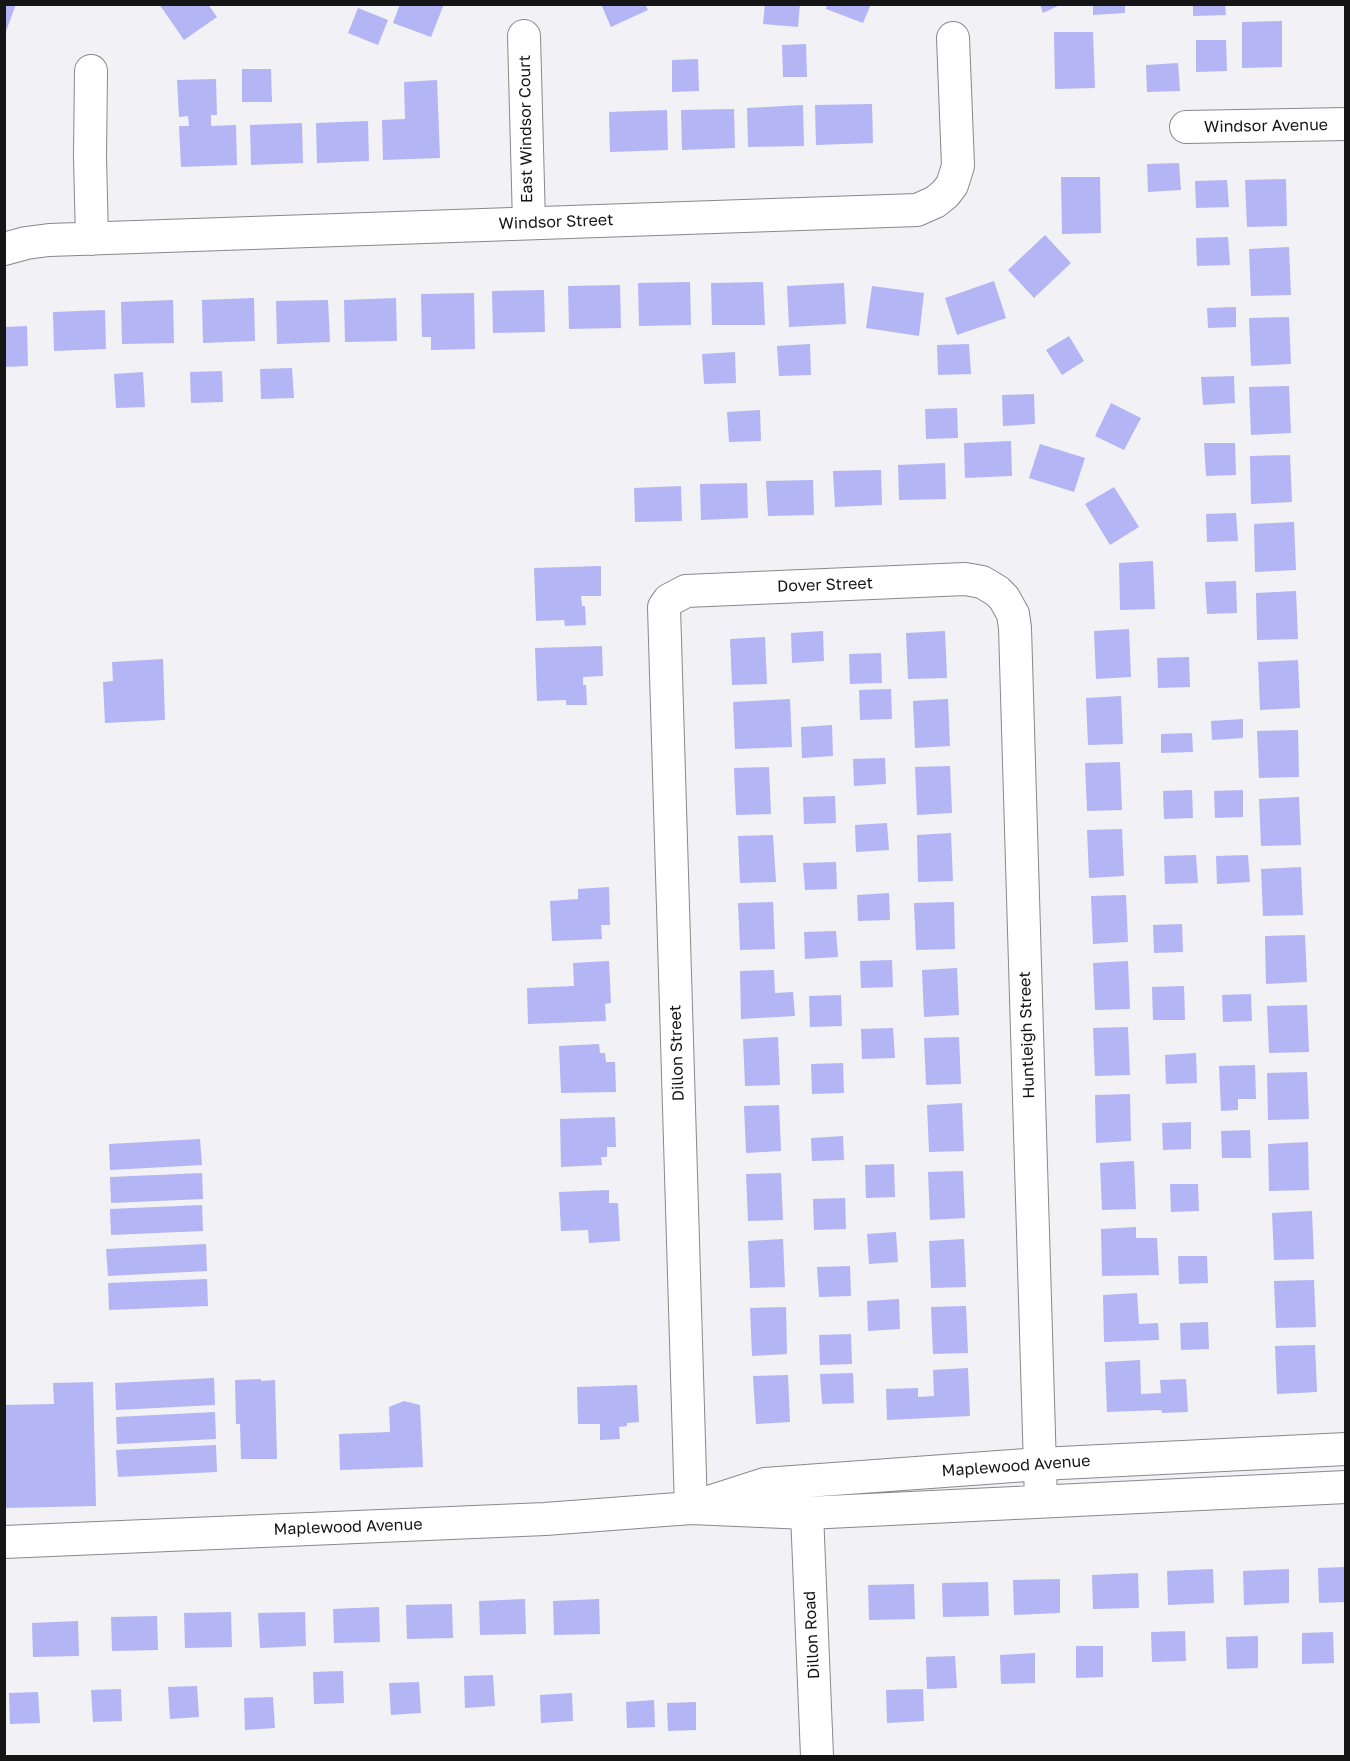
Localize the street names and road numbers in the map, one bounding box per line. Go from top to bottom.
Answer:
street label: East Windsor Court [515,55,537,203]
street label: Windsor Avenue [1204,115,1328,137]
street label: Windsor Street [498,210,614,234]
street label: Dover Street [777,574,873,596]
street label: Huntleigh Street [1015,971,1039,1099]
street label: Dillon Street [666,1005,688,1101]
street label: Maplewood Avenue [941,1451,1091,1481]
street label: Maplewood Avenue [273,1515,423,1539]
street label: Dillon Road [800,1590,824,1680]

